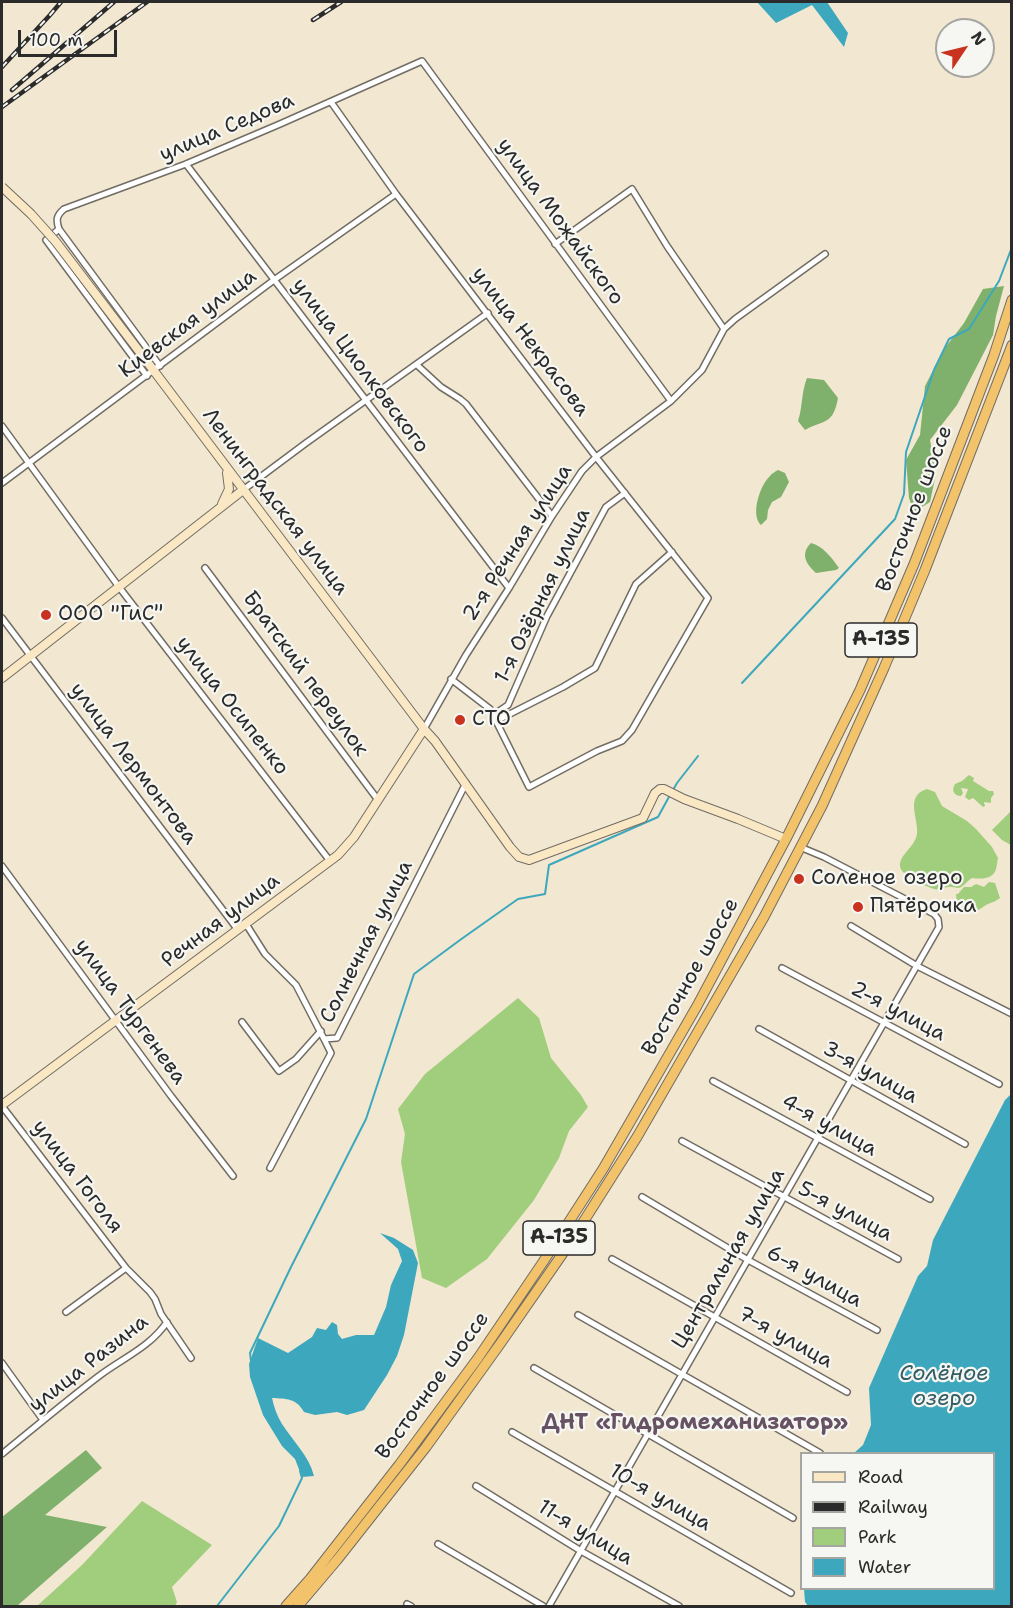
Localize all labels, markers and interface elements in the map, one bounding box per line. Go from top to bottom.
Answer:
scale bar [21,18,120,56]
north arrow [935,18,995,78]
text: N [966,27,991,50]
text: 100 m [29,28,83,52]
street label: улица Седова [156,88,298,168]
street label: улица Можайского [491,134,629,310]
street label: улица Некрасова [466,262,594,422]
street label: Киевская улица [114,264,262,384]
street label: улица Циолковского [286,274,434,458]
street label: Ленинградская улица [196,404,354,600]
street label: Восточное шоссе [872,422,958,596]
street label: 2-я Речная улица [458,460,578,626]
street label: 1-я Озёрная улица [490,504,596,688]
street label: Братский переулок [237,587,373,761]
place label: ООО "ГиС" [58,602,163,628]
marker: ООО "ГиС" [39,608,53,622]
road number: А-135 [845,623,917,657]
street label: улица Осипенко [170,632,294,780]
street label: улица Лермонтова [64,678,202,850]
place label: СТО [472,707,511,733]
marker: СТО [453,713,467,727]
street label: Солнечная улица [315,857,419,1027]
place label: Соленое озеро [811,866,963,892]
street label: Речная улица [157,868,285,974]
marker: Соленое озеро [792,872,806,886]
street label: Восточное шоссе [637,894,745,1060]
place label: Пятёрочка [870,894,976,920]
marker: Пятёрочка [851,900,865,914]
street label: улица Тургенева [69,934,191,1090]
street label: 2-я улица [846,976,950,1048]
street label: 3-я улица [818,1037,922,1109]
street label: 4-я улица [777,1089,881,1163]
street label: улица Гоголя [26,1115,128,1239]
street label: Центральная улица [667,1164,791,1354]
street label: 5-я улица [793,1177,897,1247]
road number: А-135 [523,1221,595,1255]
street label: 6-я улица [762,1240,866,1314]
street label: 7-я улица [733,1302,837,1374]
street label: Восточное шоссе [371,1307,495,1465]
street label: улица Разина [24,1310,154,1418]
water label: Солёное озеро [899,1361,989,1412]
district label: ДНТ «Гидромеханизатор» [542,1410,848,1436]
legend [800,1452,995,1590]
street label: 10-я улица [605,1459,715,1537]
text: Road [858,1465,903,1489]
street label: 11-я улица [533,1495,637,1571]
text: Railway [858,1495,928,1519]
text: Park [858,1525,897,1549]
text: Water [858,1555,911,1579]

